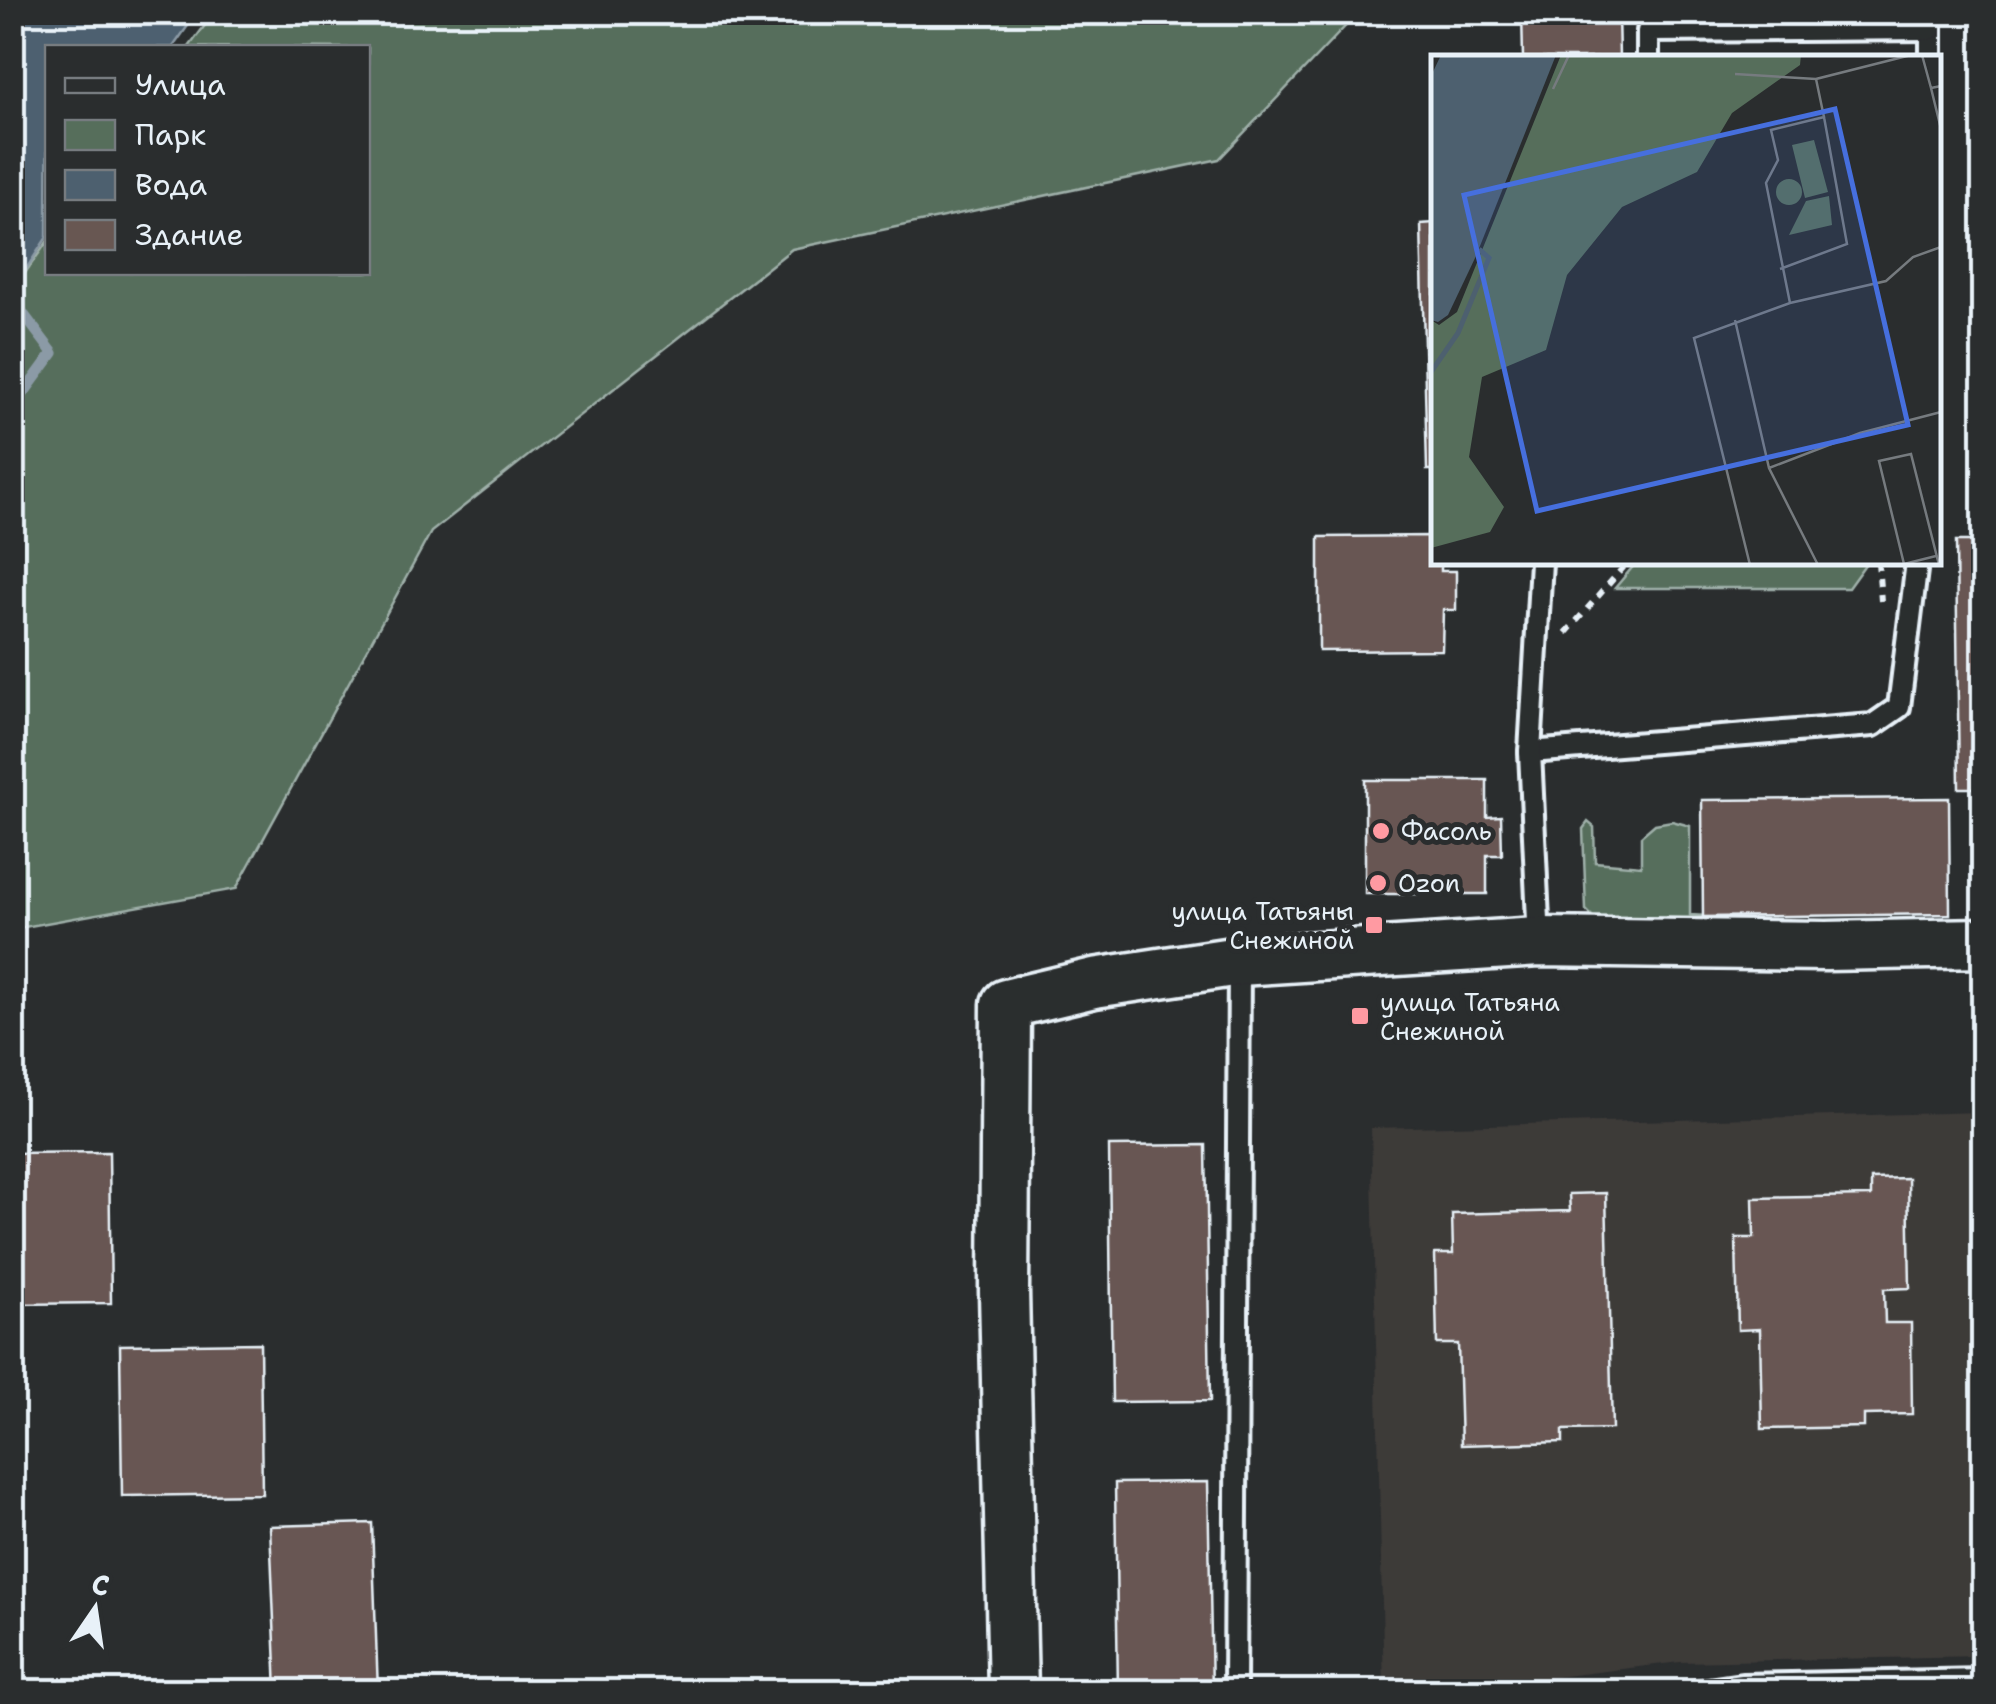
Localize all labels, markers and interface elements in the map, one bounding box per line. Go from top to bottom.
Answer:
legend [45,45,370,275]
inset map [1431,55,1941,565]
text: Улица [135,64,226,105]
text: Парк [135,114,206,155]
text: Вода [135,164,207,205]
text: Здание [135,214,244,255]
place label: Фасоль [1401,814,1492,848]
marker: Фасоль [1370,820,1392,842]
place label: Ozon [1398,866,1460,900]
marker: Ozon [1367,872,1389,894]
place label: улица Татьяны Снежиной [1171,894,1354,957]
marker: улица Татьяны Снежиной [1363,914,1385,936]
place label: улица Татьяна Снежиной [1380,985,1560,1048]
marker: улица Татьяна Снежиной [1349,1005,1371,1027]
north arrow [45,1559,145,1659]
text: С [88,1564,113,1605]

